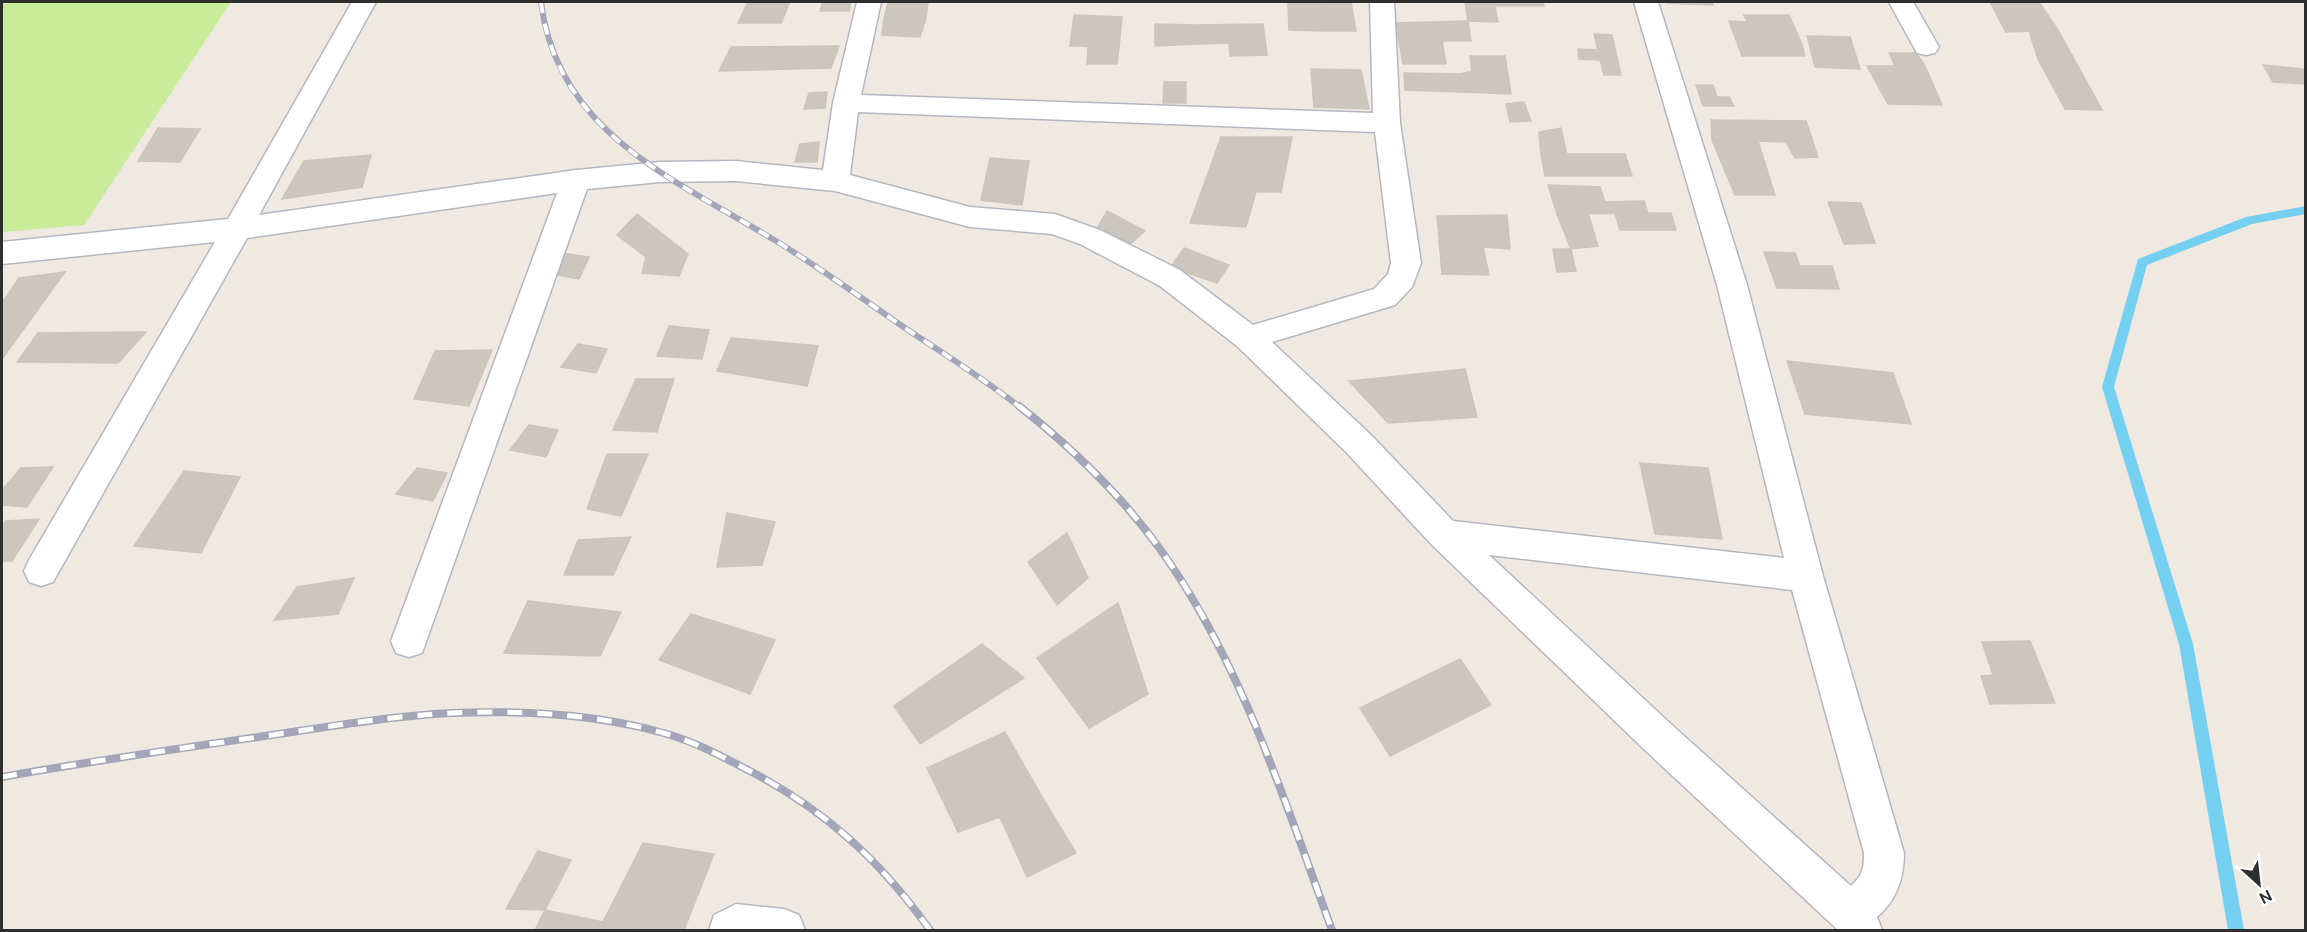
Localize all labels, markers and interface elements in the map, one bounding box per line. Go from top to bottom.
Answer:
north arrow [2229,854,2289,914]
text: N [2256,887,2275,908]

